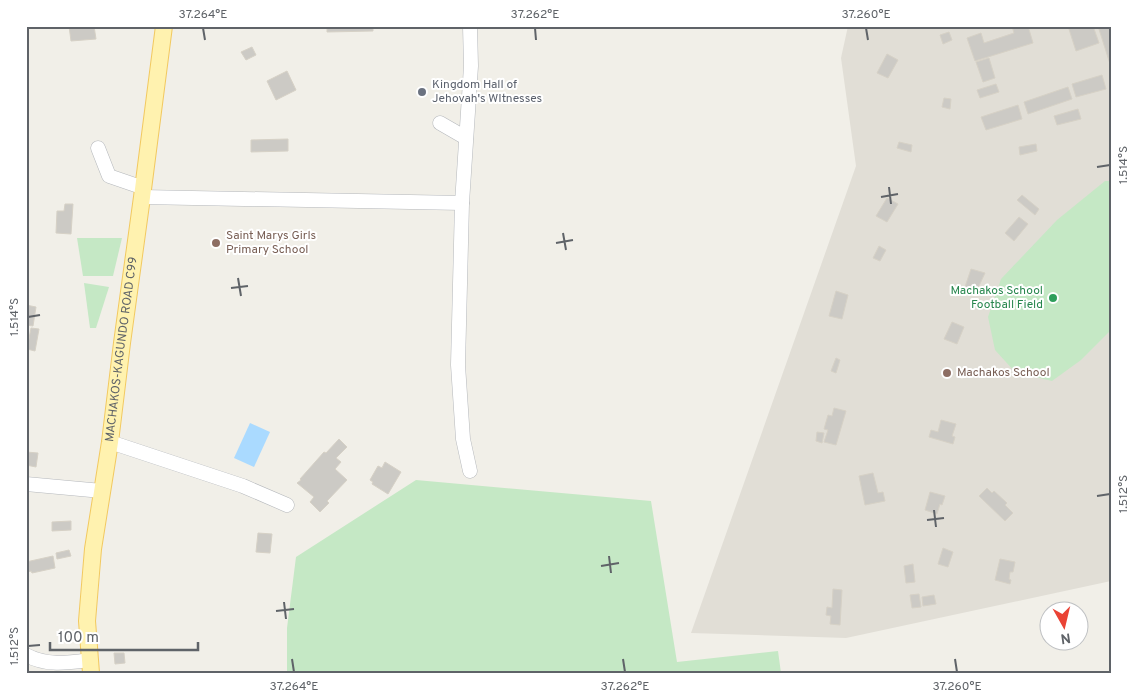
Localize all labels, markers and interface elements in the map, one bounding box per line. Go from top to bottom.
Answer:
text: 37.264°E [179,7,227,23]
text: 37.262°E [511,7,559,23]
text: 37.260°E [841,7,891,23]
place label: Kingdom Hall of Jehovah's WItnesses [432,77,542,107]
marker: Kingdom Hall of Jehovah's WItnesses [416,86,428,98]
text: 1.514°S [1116,146,1132,184]
place label: Saint Marys Girls Primary School [226,228,316,258]
marker: Saint Marys Girls Primary School [210,237,222,249]
street label: MACHAKOS-KAGUNDO ROAD C99 [102,256,142,443]
place label: Machakos School Football Field [950,283,1043,313]
marker: Machakos School Football Field [1047,292,1059,304]
text: 1.514°S [7,298,23,336]
place label: Machakos School [957,365,1050,381]
marker: Machakos School [941,367,953,379]
text: 1.512°S [1116,475,1132,513]
north arrow [1040,602,1090,652]
scale bar [50,619,198,651]
text: 1.512°S [7,627,23,665]
text: N [1059,628,1072,647]
text: 100 m [58,629,99,648]
text: 37.264°E [270,679,318,695]
text: 37.262°E [601,679,649,695]
text: 37.260°E [932,679,982,695]

